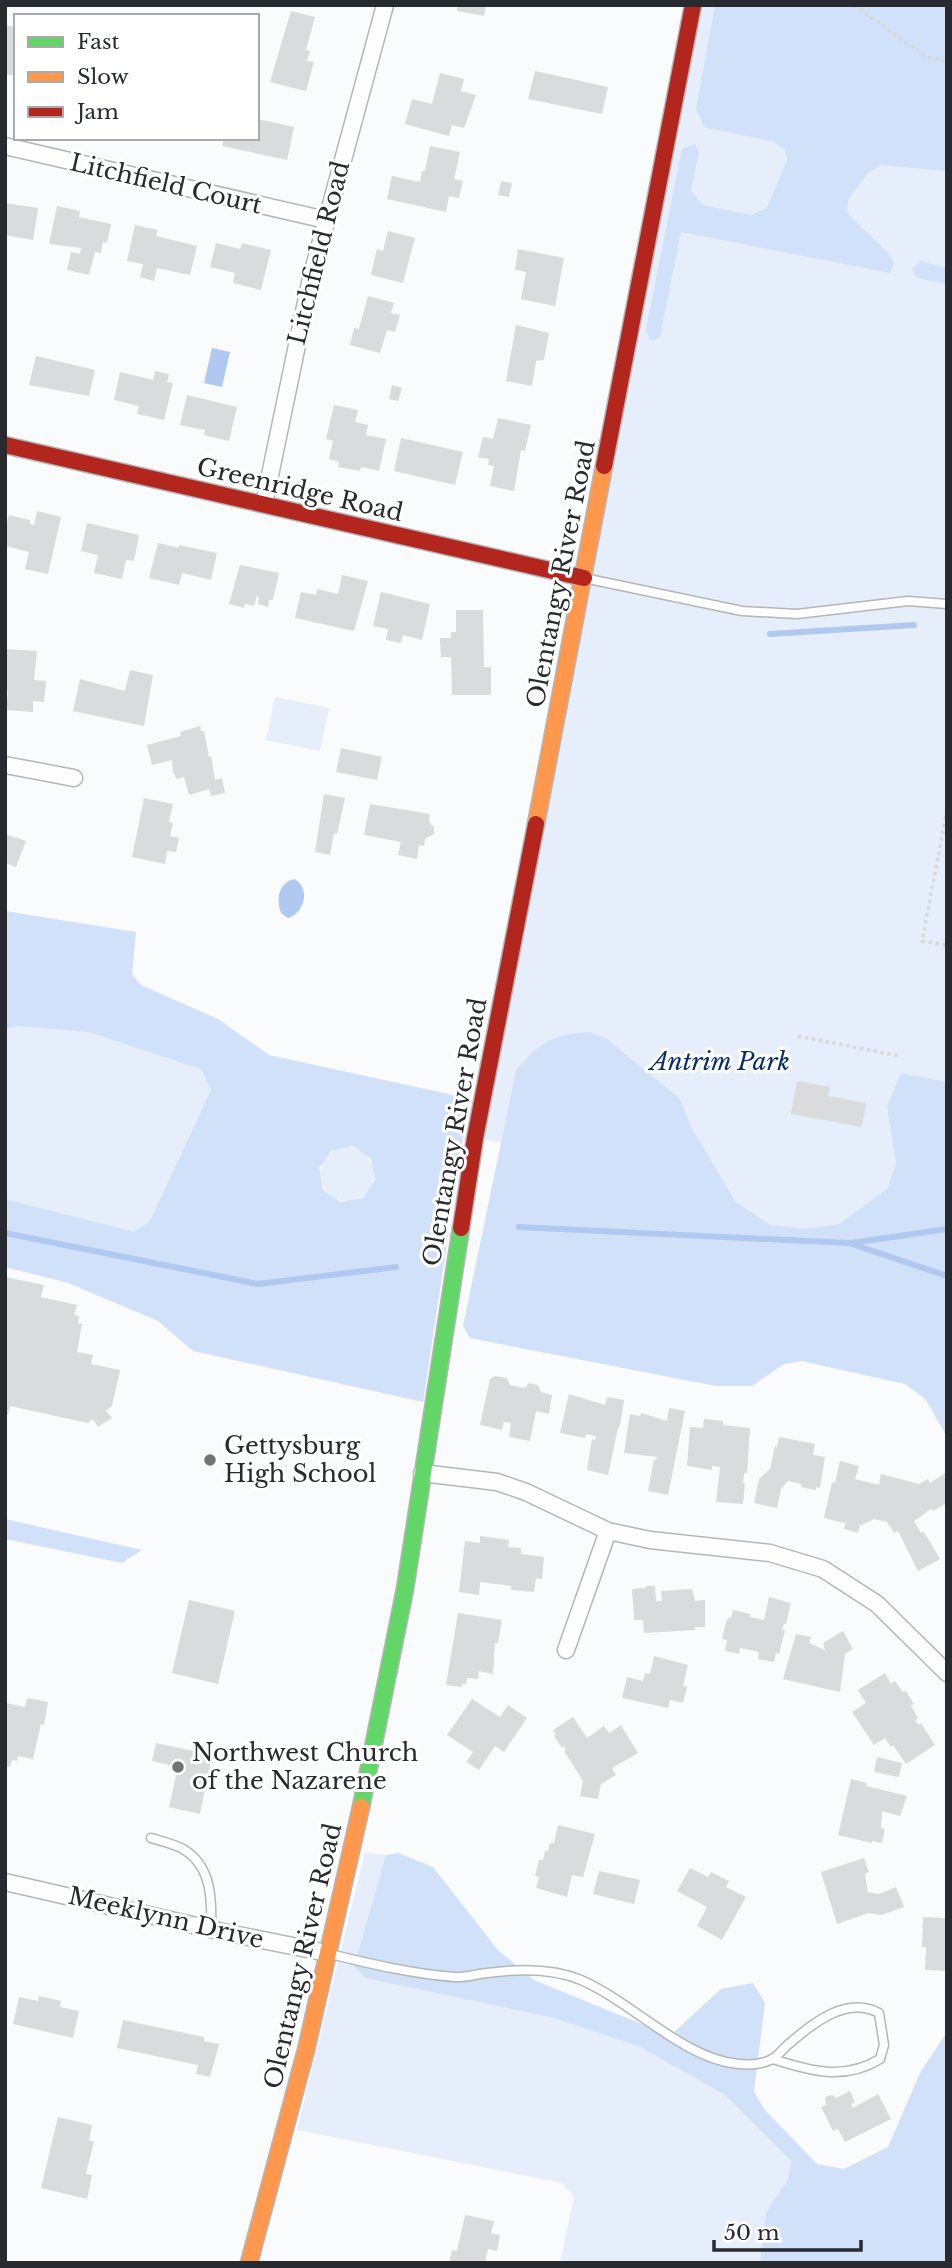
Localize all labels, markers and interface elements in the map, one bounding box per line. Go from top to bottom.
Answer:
legend [14,14,259,140]
text: Fast [77,29,119,55]
text: Slow [77,64,129,90]
text: Jam [74,99,119,125]
street label: Litchfield Court [67,147,265,220]
street label: Litchfield Road [282,158,355,348]
street label: Olentangy River Road [520,438,601,710]
street label: Greenridge Road [194,452,406,527]
street label: Olentangy River Road [417,996,492,1268]
park label: Antrim Park [647,1047,790,1076]
place label: Gettysburg High School [224,1431,376,1488]
marker: Gettysburg High School [202,1452,218,1468]
place label: Northwest Church of the Nazarene [192,1738,418,1795]
marker: Northwest Church of the Nazarene [170,1759,186,1775]
street label: Olentangy River Road [258,1820,347,2092]
street label: Meeklynn Drive [66,1881,267,1954]
scale bar [714,2208,861,2252]
text: 50 m [724,2220,780,2246]

